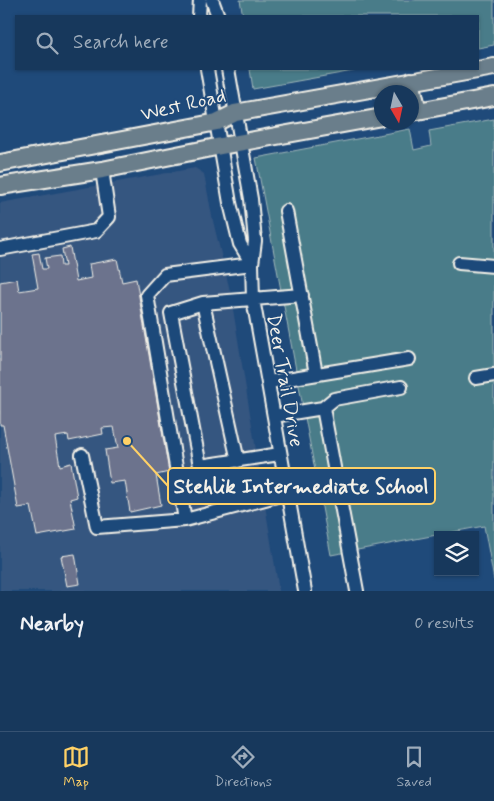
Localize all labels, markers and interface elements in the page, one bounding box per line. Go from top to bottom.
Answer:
search box [15,15,479,70]
icon: search [33,29,61,57]
text: Search here [73,30,169,55]
street label: West Road [138,83,228,128]
north arrow [374,85,419,130]
street label: Deer Trail Drive [259,311,310,449]
callout: Stehlik Intermediate School [168,468,435,504]
text: Stehlik Intermediate School [174,473,428,501]
map controls [434,531,479,576]
button: layers [434,531,479,576]
text: Nearby [20,610,84,638]
text: 0 results [414,613,474,634]
tab: Map [62,743,90,791]
tab: Directions [215,743,272,791]
tab: Saved [396,743,432,791]

